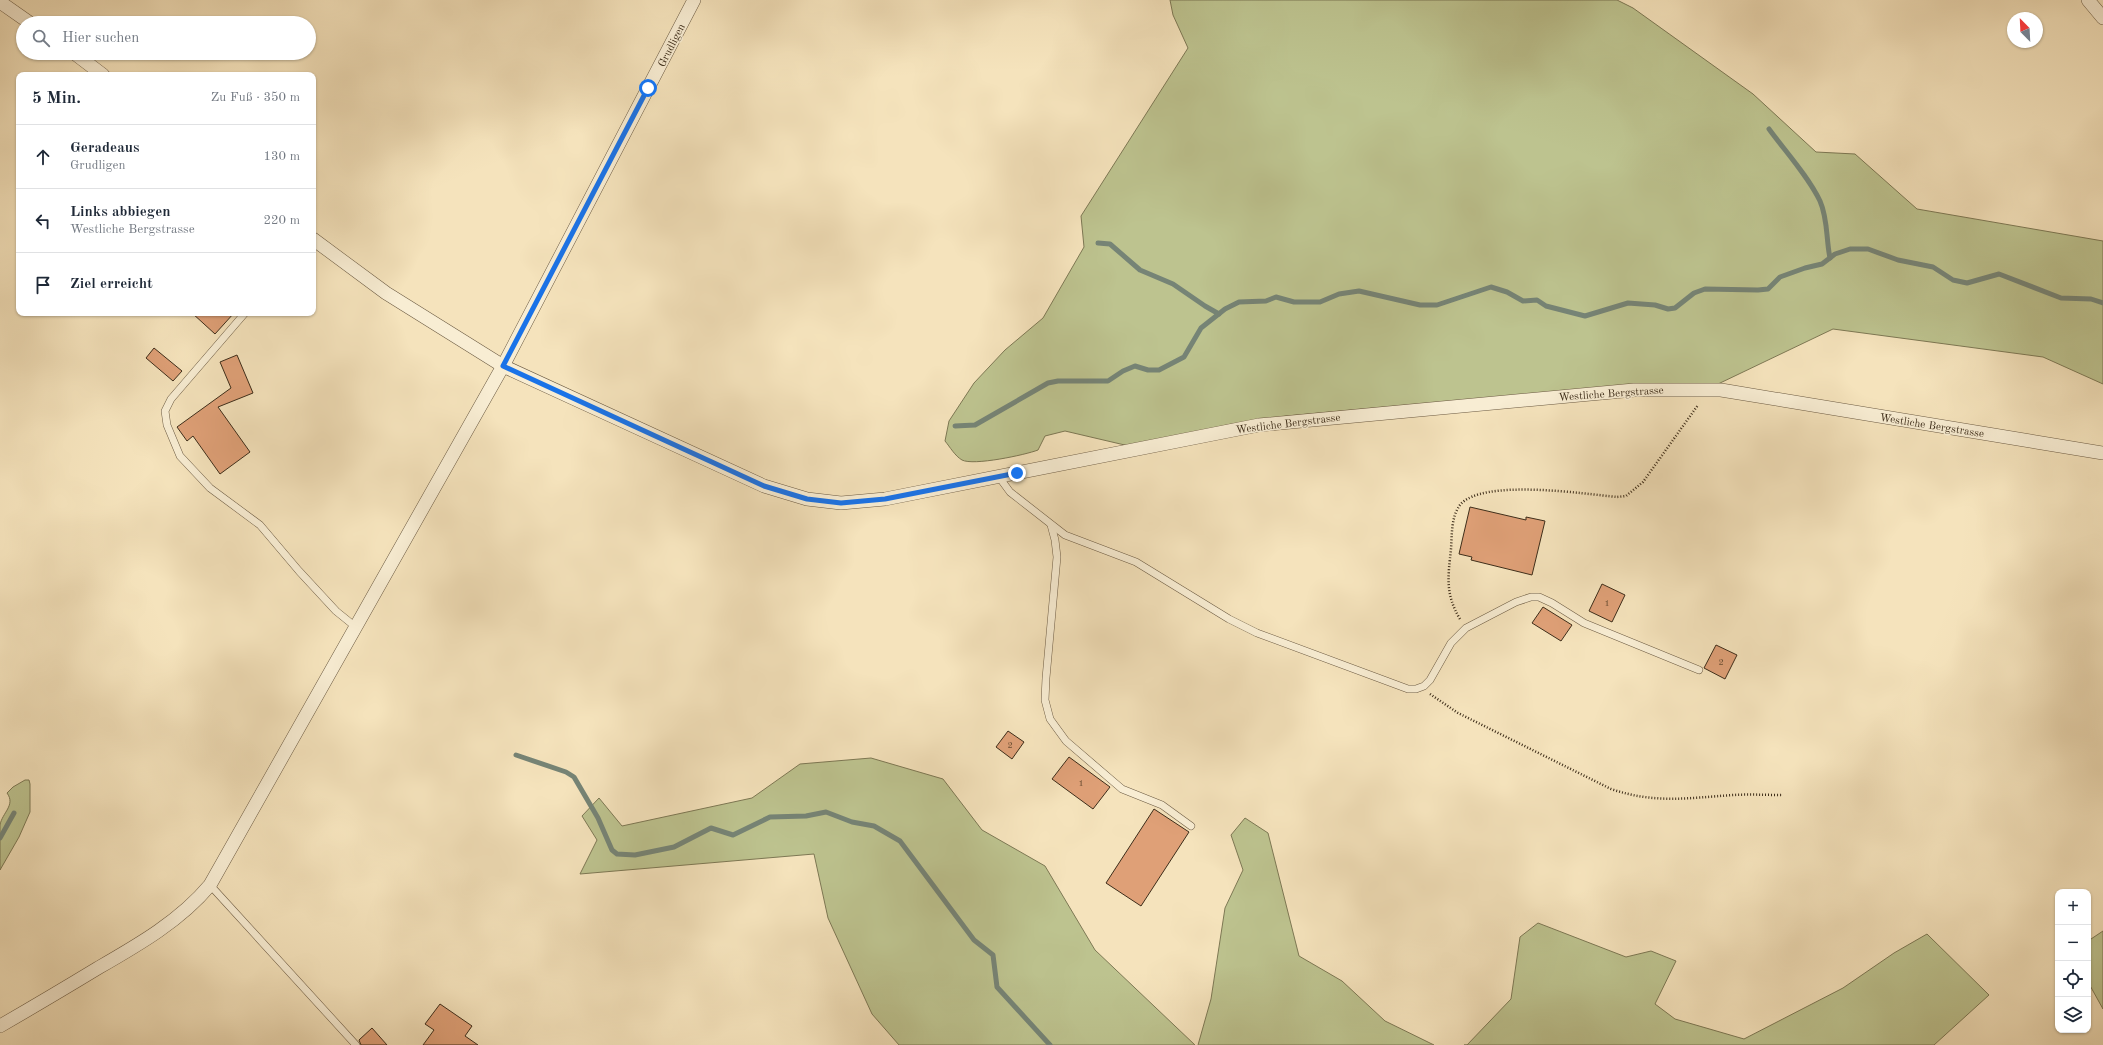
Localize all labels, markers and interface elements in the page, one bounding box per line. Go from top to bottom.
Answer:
north arrow [2007,12,2043,48]
search box [16,16,316,60]
street label: Grudligen [657,22,688,69]
icon: search [30,27,52,49]
text: Hier suchen [62,31,139,46]
route start [639,79,657,97]
text: 5 Min. [32,90,81,107]
text: Zu Fuß · 350 m [211,91,300,104]
text: Geradeaus [70,141,139,156]
icon: ahead [32,146,54,168]
text: 130 m [263,150,300,163]
text: Grudligen [70,159,125,172]
text: Links abbiegen [70,205,171,220]
icon: left [32,210,54,232]
text: 220 m [263,214,300,227]
text: Westliche Bergstrasse [70,223,195,236]
icon: arrive [32,274,54,296]
text: Ziel erreicht [70,277,153,292]
street label: Westliche Bergstrasse [1558,385,1664,404]
street label: Westliche Bergstrasse [1235,413,1341,436]
street label: Westliche Bergstrasse [1879,413,1985,440]
route end [1008,464,1026,482]
house number: 1 [1604,599,1610,608]
house number: 2 [1718,658,1724,667]
house number: 2 [1007,741,1013,750]
house number: 1 [1078,779,1084,788]
map controls [2055,889,2091,1033]
button: + [2055,889,2091,925]
button: − [2055,925,2091,961]
button: locate [2055,961,2091,997]
button: layers [2055,997,2091,1033]

